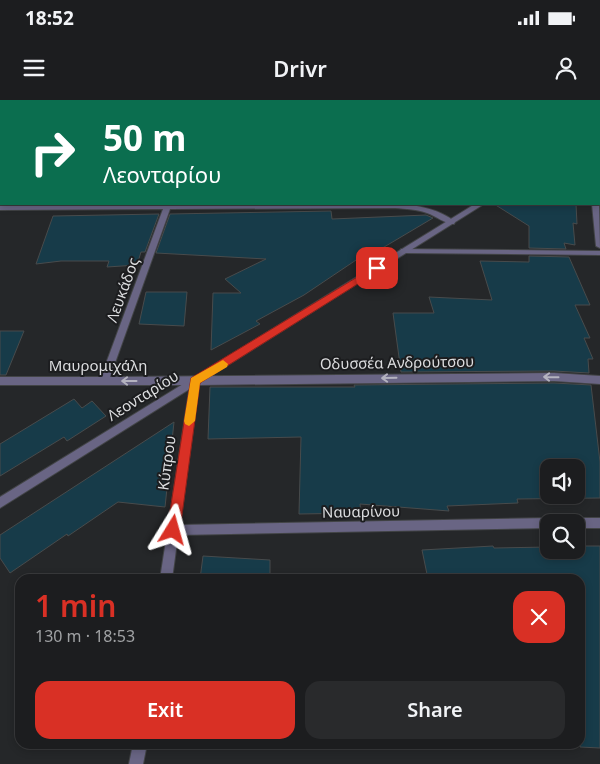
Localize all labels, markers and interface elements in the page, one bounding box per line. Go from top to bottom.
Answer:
text: 18:52 [25,5,74,31]
text: Drivr [273,53,327,83]
icon: menu [20,54,48,82]
icon: person [552,54,580,82]
text: 50 m [103,114,186,161]
icon: right [20,120,85,185]
text: Λεονταρίου [103,159,221,189]
pin [356,247,398,289]
street label: Λευκάδος [101,254,143,325]
icon: arrive [363,254,391,282]
street label: Οδυσσέα Ανδρούτσου [320,351,474,373]
street label: Μαυρομιχάλη [49,355,147,375]
street label: Λεονταρίου [103,365,182,425]
one-way arrow [544,372,560,382]
one-way arrow [381,373,398,383]
one-way arrow [121,376,138,386]
street label: Κύπρου [152,434,180,491]
map controls [540,459,585,559]
button: sound [540,459,585,504]
street label: Ναυαρίνου [322,500,400,522]
position arrow [146,503,198,555]
button: search [540,514,585,559]
text: 1 min [35,585,116,626]
button: close [513,591,565,643]
text: 130 m · 18:53 [35,625,135,647]
button: Exit [35,681,295,739]
button: Share [305,681,565,739]

